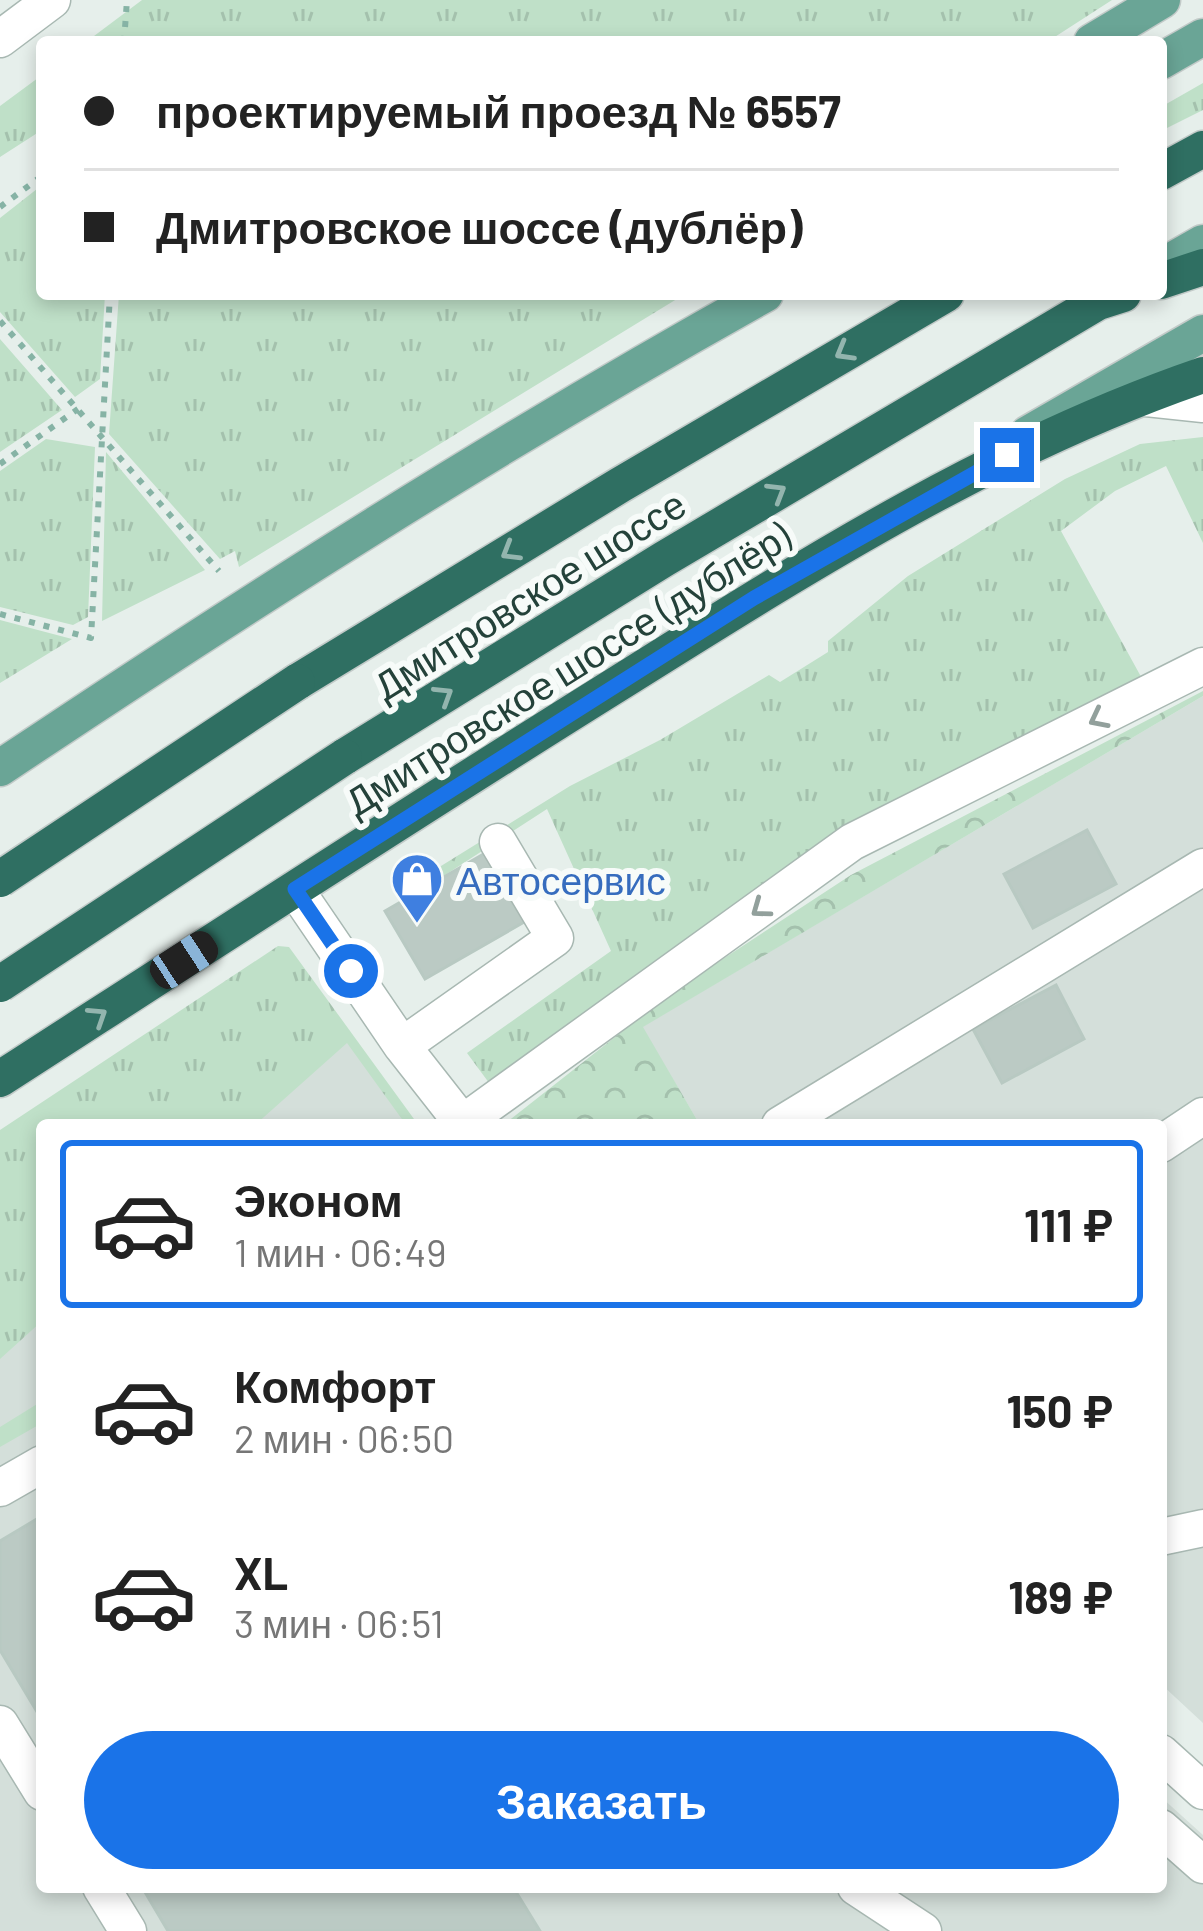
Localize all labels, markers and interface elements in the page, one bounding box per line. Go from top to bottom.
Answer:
text: проектируемый проезд № 6557 [156,83,841,137]
text: Дмитровское шоссе (дублёр) [156,199,803,253]
one-way arrow [835,338,857,360]
route end [980,428,1034,482]
street label: Дмитровское шоссе [365,479,693,709]
one-way arrow [764,484,786,507]
street label: Дмитровское шоссе (дублёр) [336,511,799,825]
one-way arrow [501,538,523,560]
one-way arrow [430,687,452,709]
one-way arrow [1089,704,1111,727]
shop icon: Автосервис [389,851,445,925]
place label: Автосервис [456,856,666,903]
one-way arrow [752,895,773,917]
car [144,925,224,995]
route start [324,944,378,998]
one-way arrow [85,1008,107,1030]
icon: car [90,1170,198,1278]
text: Эконом [234,1172,403,1226]
text: 111 ₽ [1024,1197,1113,1251]
text: 1 мин · 06:49 [234,1228,447,1275]
icon: car [90,1356,198,1464]
text: Комфорт [234,1358,436,1412]
text: 150 ₽ [1007,1383,1113,1437]
text: 2 мин · 06:50 [234,1414,454,1461]
icon: car [90,1542,198,1650]
text: XL [234,1545,288,1599]
text: 189 ₽ [1008,1569,1113,1623]
text: 3 мин · 06:51 [234,1599,444,1646]
button: Заказать [84,1731,1119,1869]

